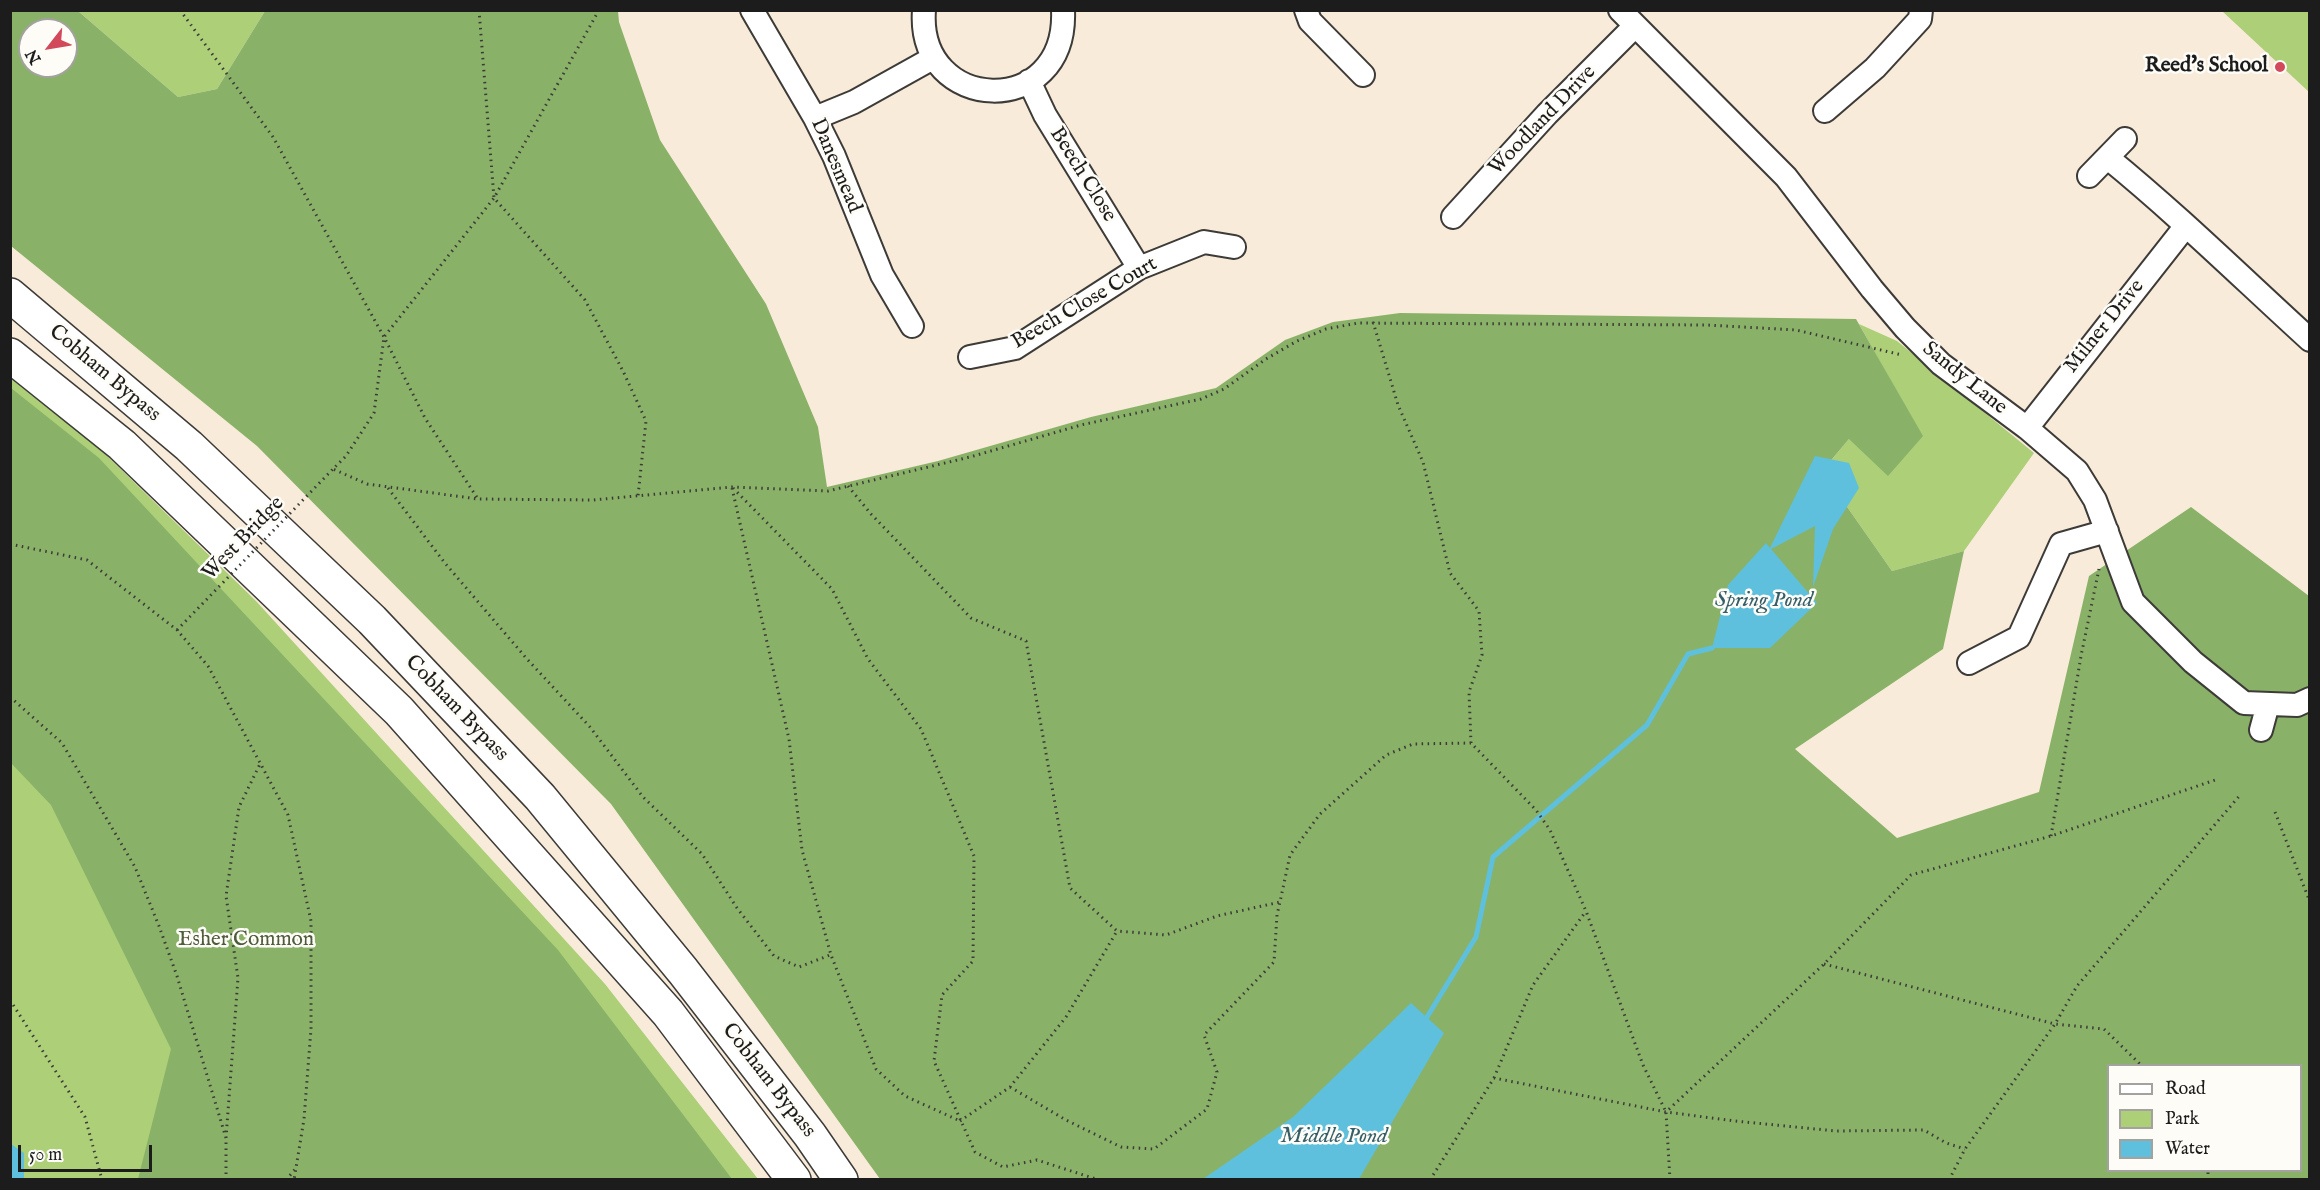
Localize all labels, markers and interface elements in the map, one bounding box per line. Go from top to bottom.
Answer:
north arrow [18,18,78,78]
text: N [22,45,46,67]
place label: Reed's School [2145,54,2268,80]
marker: Reed's School [2273,60,2287,74]
street label: Woodland Drive [1484,61,1602,181]
street label: Danesmead [804,115,866,217]
street label: Beech Close [1043,123,1121,227]
street label: Beech Close Court [1008,252,1162,356]
street label: Milner Drive [2060,275,2150,379]
street label: Cobham Bypass [43,320,165,428]
street label: Sandy Lane [1916,337,2012,421]
street label: West Bridge [198,492,290,586]
water label: Spring Pond [1715,588,1813,614]
street label: Cobham Bypass [399,651,513,767]
park label: Esher Common [178,928,314,954]
street label: Cobham Bypass [716,1019,820,1143]
legend [2107,1064,2302,1172]
text: Road [2165,1078,2206,1101]
text: Park [2165,1108,2199,1131]
water label: Middle Pond [1280,1124,1388,1150]
scale bar [21,1133,154,1171]
text: Water [2165,1138,2210,1161]
text: 50 m [29,1144,62,1167]

